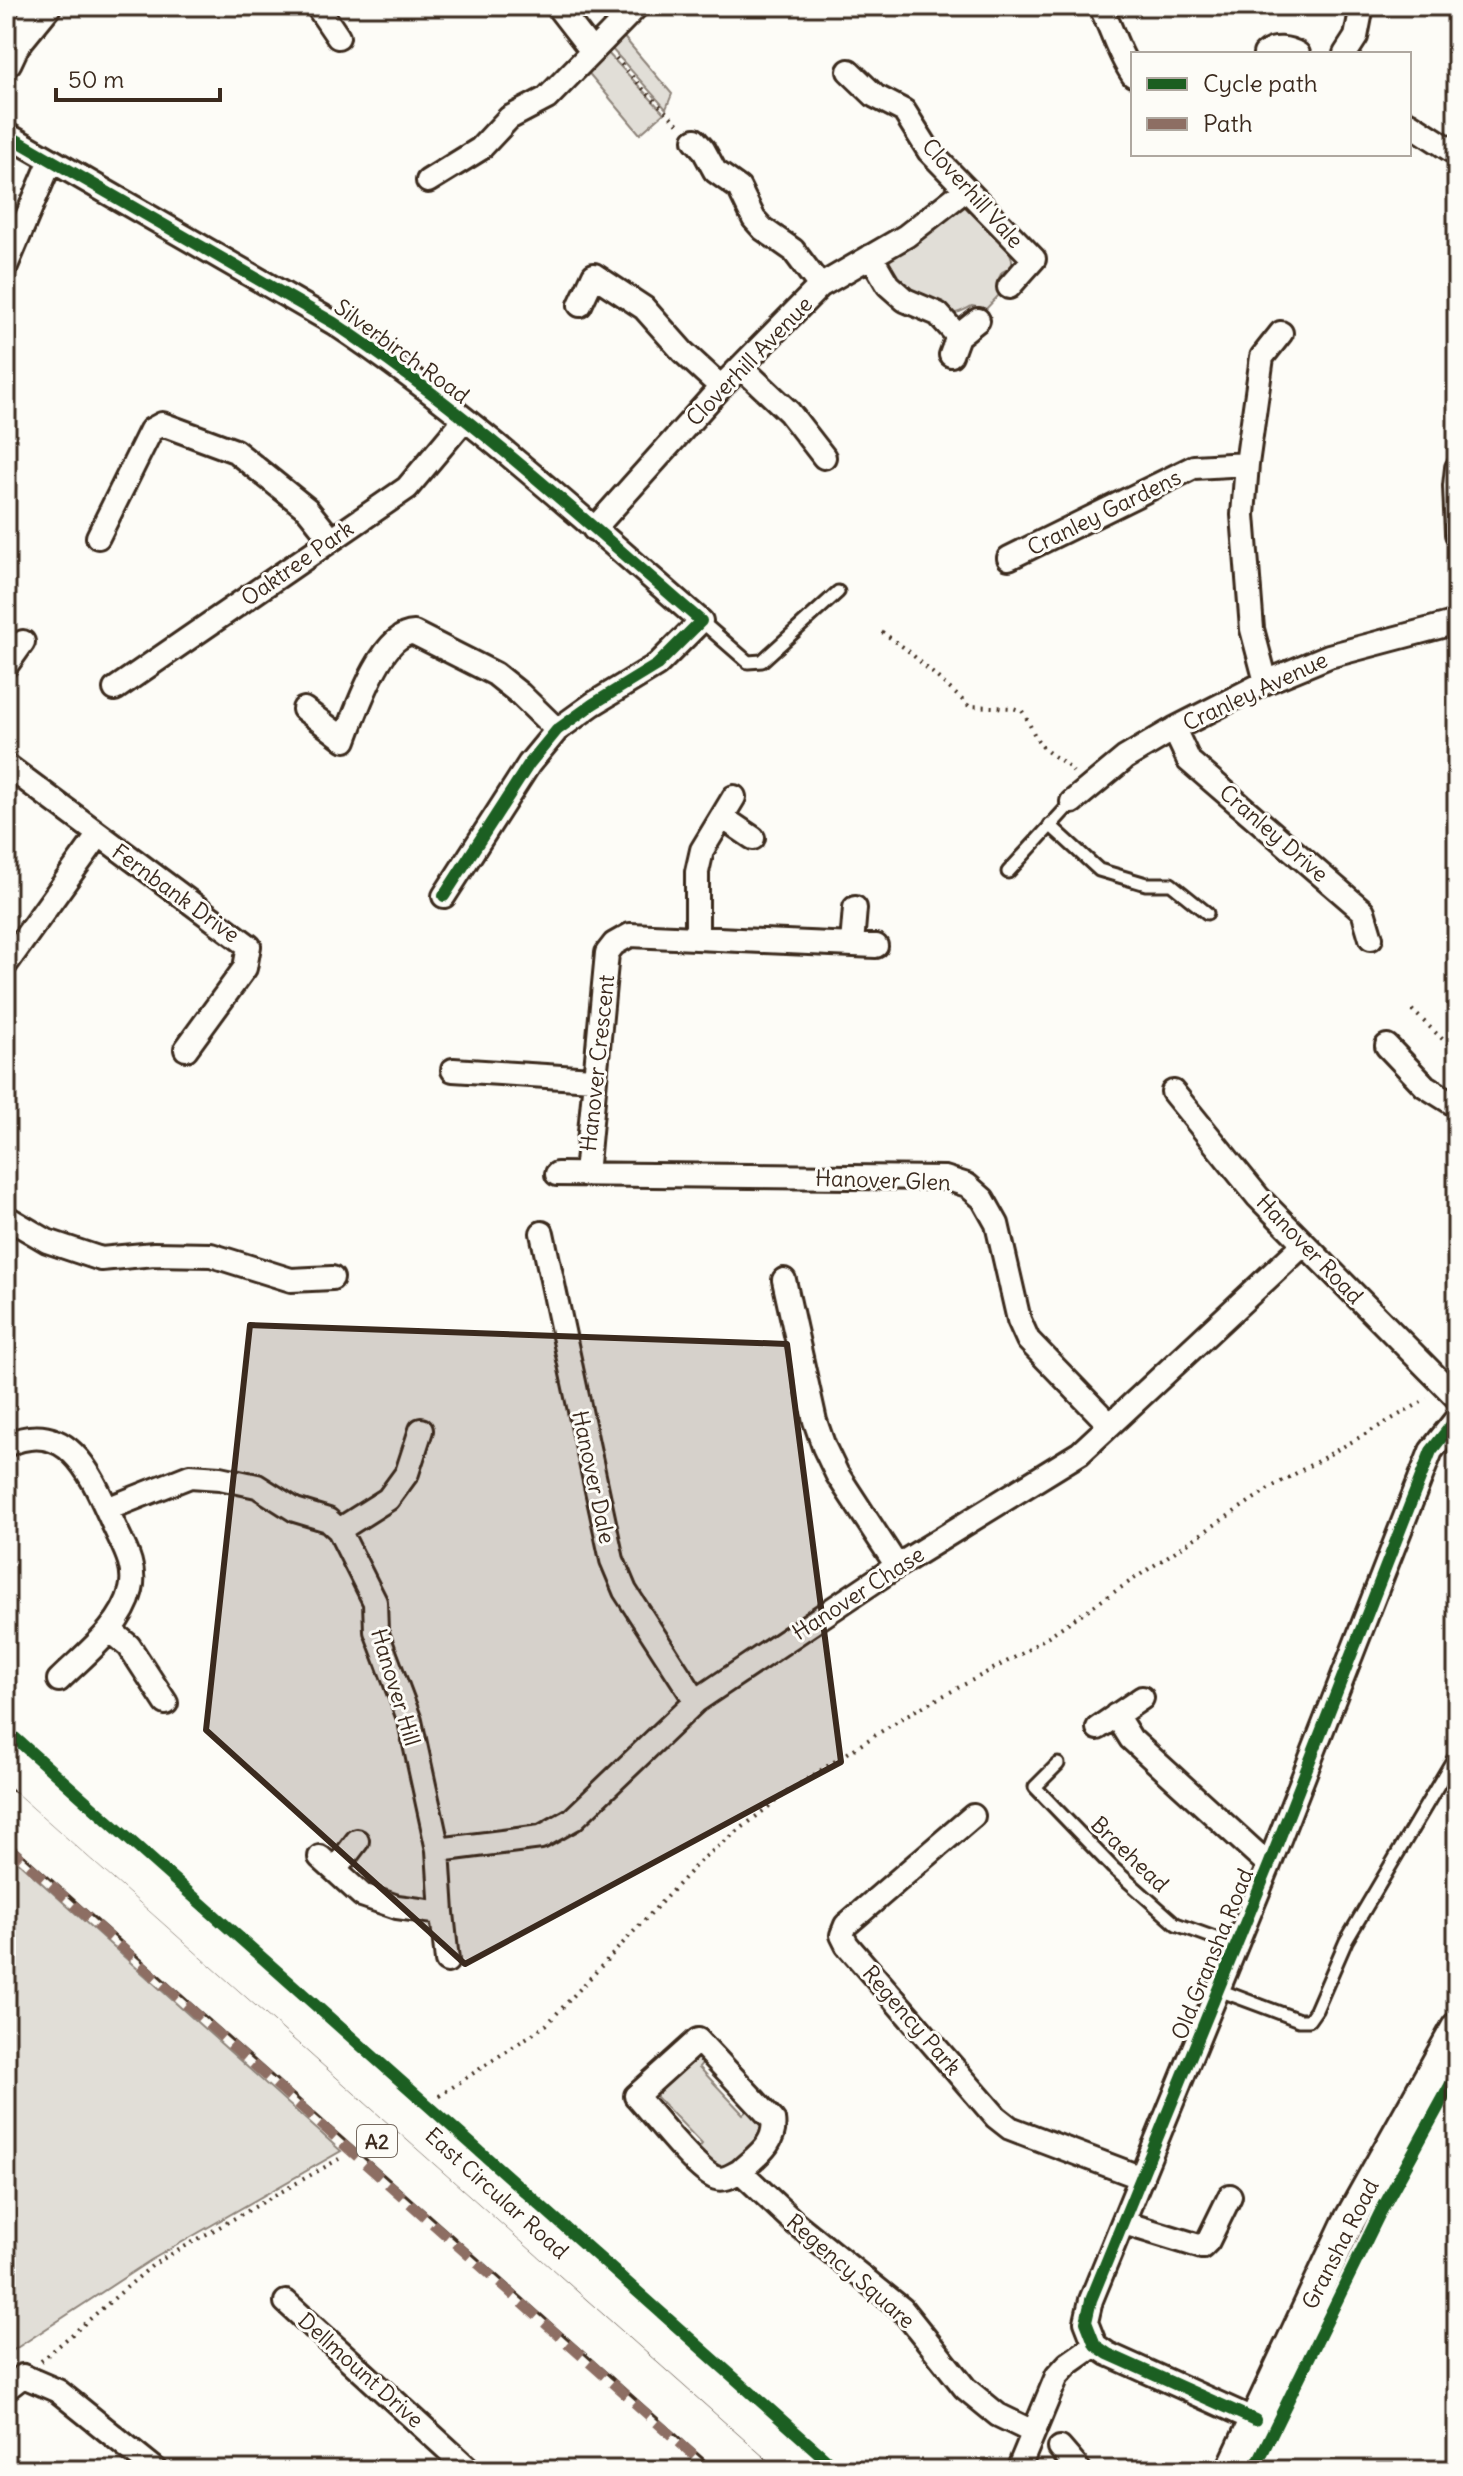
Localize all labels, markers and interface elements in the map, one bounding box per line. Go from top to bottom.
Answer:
scale bar [56,52,220,102]
legend [1131,52,1411,156]
text: 50 m [68,64,124,94]
text: Cycle path [1203,68,1318,98]
text: Path [1203,108,1253,138]
street label: Cloverhill Vale [916,132,1030,254]
street label: Cloverhill Avenue [680,290,818,432]
street label: Silverbirch Road [329,293,475,409]
street label: Cranley Gardens [1023,463,1185,561]
street label: Oaktree Park [235,514,359,612]
street label: Cranley Avenue [1178,645,1332,737]
street label: Cranley Drive [1214,778,1334,888]
street label: Fernbank Drive [107,837,245,949]
street label: Hanover Crescent [574,973,620,1153]
street label: Hanover Glen [815,1164,951,1196]
street label: Hanover Road [1251,1188,1369,1310]
street label: Hanover Dale [566,1408,622,1546]
street label: Hanover Chase [787,1540,929,1646]
street label: Hanover Hill [365,1625,427,1749]
street label: Braehead [1085,1810,1175,1898]
street label: Old Gransha Road [1165,1864,1259,2044]
street label: Regency Park [857,1959,967,2081]
street label: East Circular Road [420,2121,575,2265]
road number: A2 [357,2125,397,2157]
street label: Gransha Road [1295,2174,1385,2314]
street label: Regency Square [781,2208,921,2334]
street label: Dellmount Drive [293,2306,429,2434]

